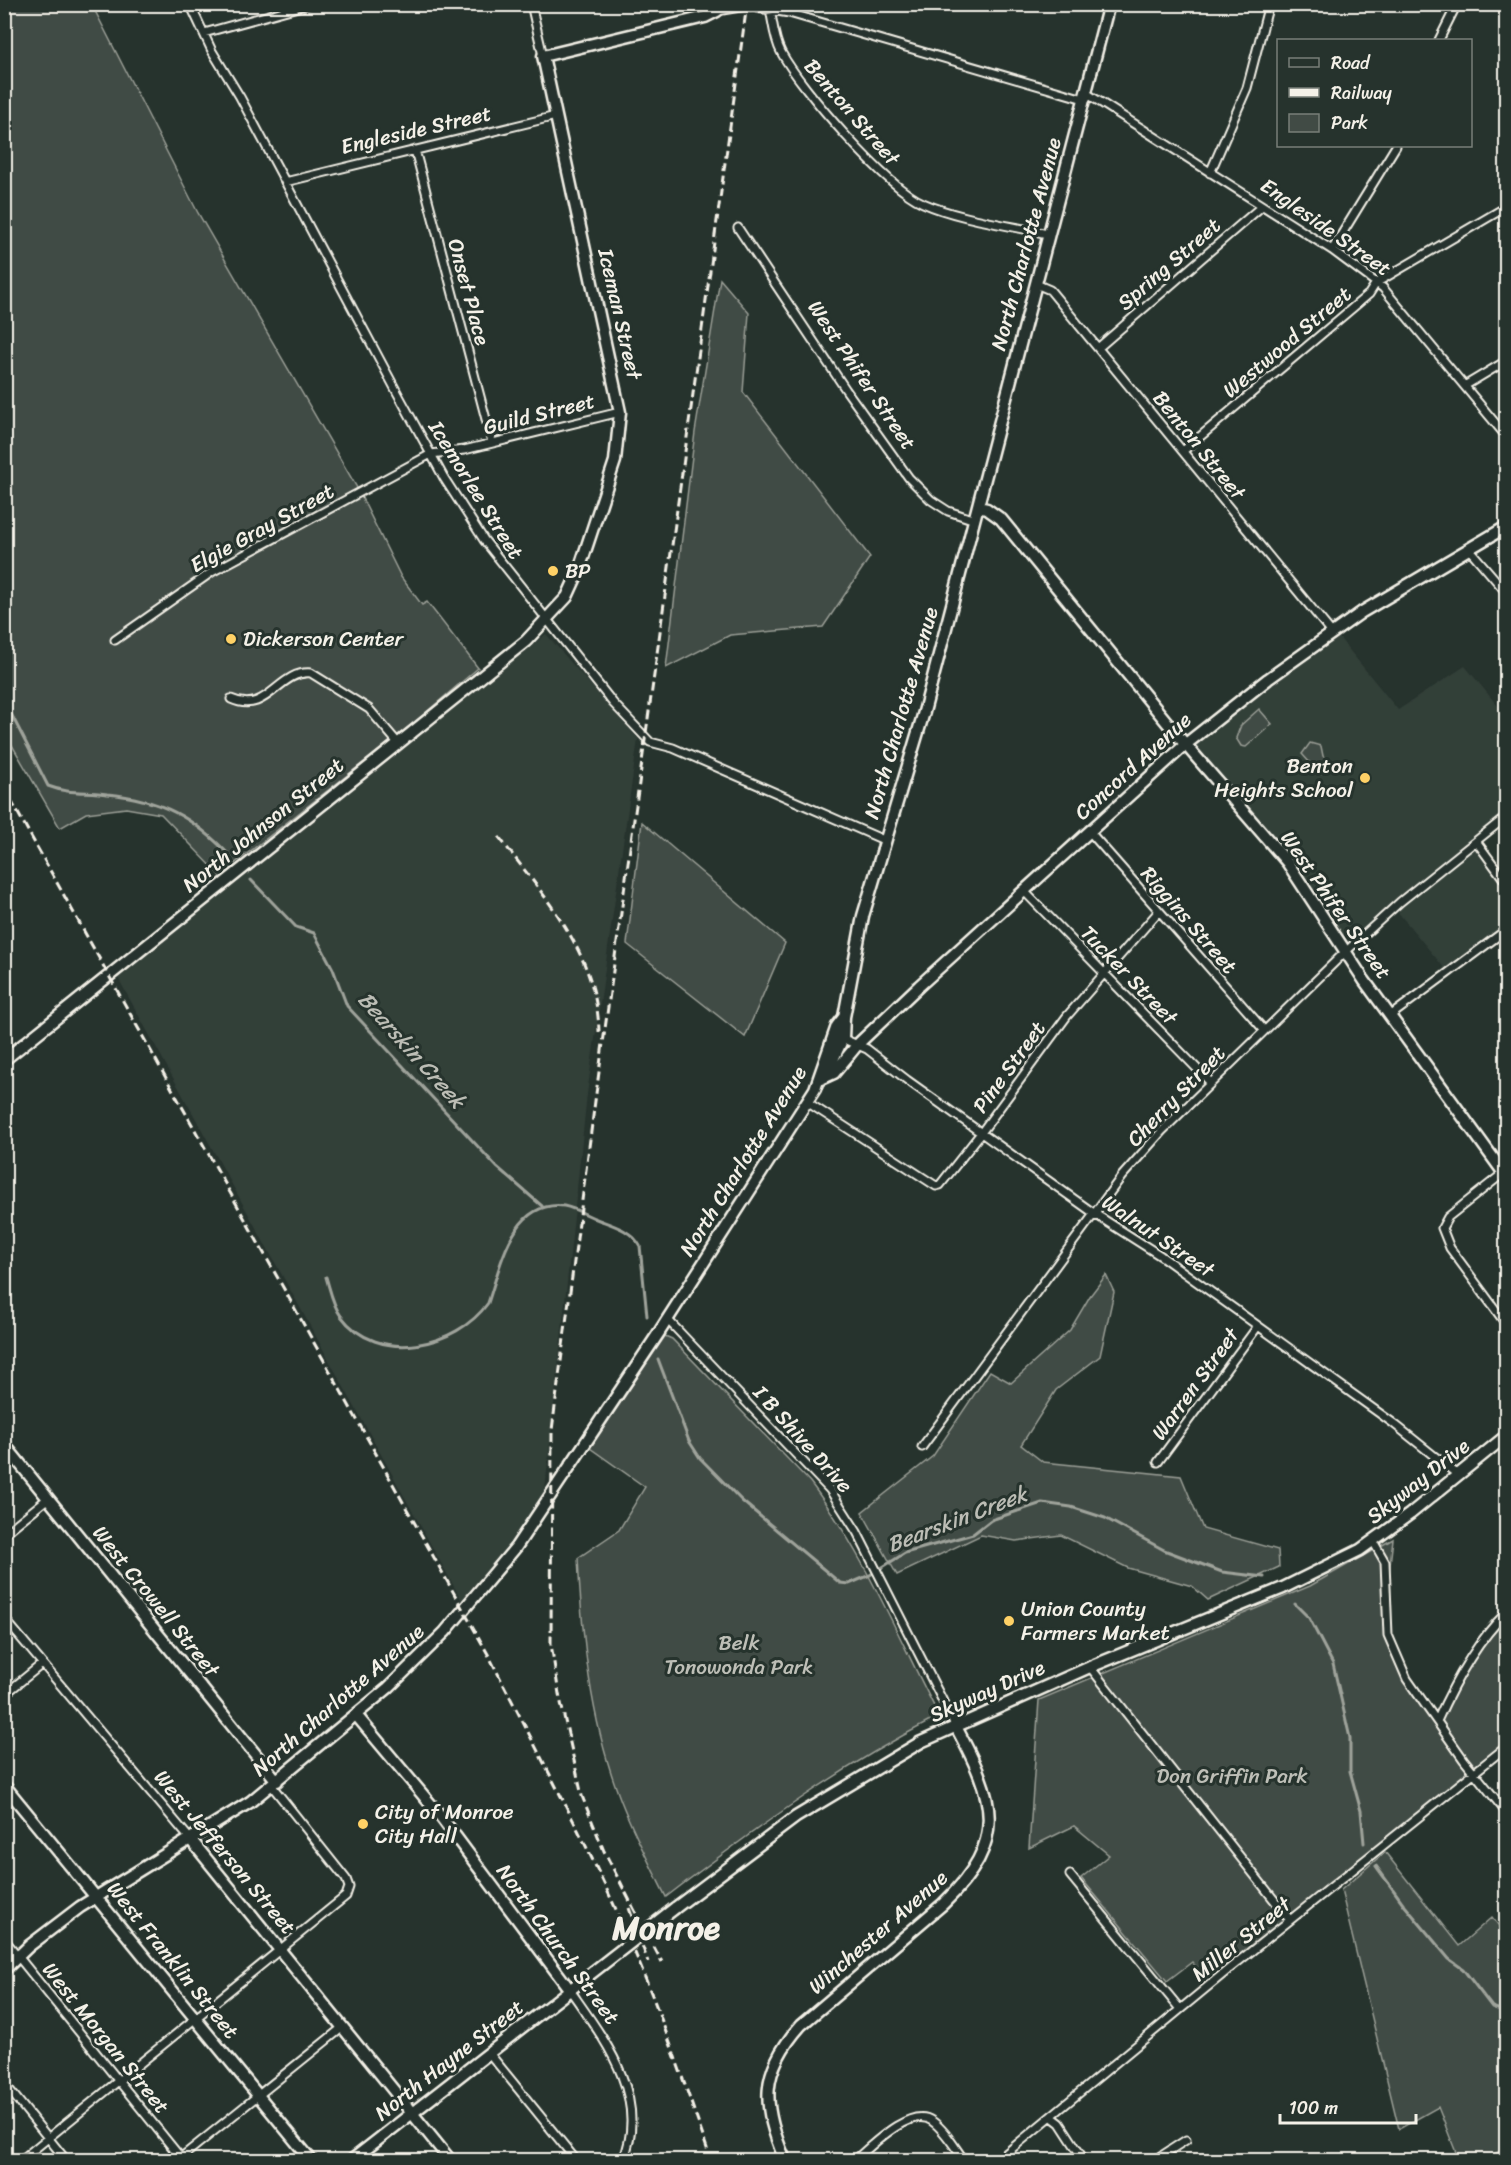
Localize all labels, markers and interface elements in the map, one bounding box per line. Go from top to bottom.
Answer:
legend [1277,39,1472,147]
text: Road [1331,47,1371,79]
street label: Benton Street [794,50,911,176]
text: Railway [1331,77,1393,109]
street label: Engleside Street [337,94,495,166]
text: Park [1331,107,1368,139]
street label: North Charlotte Avenue [979,133,1073,355]
street label: Engleside Street [1252,167,1400,287]
street label: Spring Street [1108,208,1230,320]
street label: Onset Place [437,234,501,350]
street label: Iceman Street [586,244,654,385]
street label: Westwood Street [1214,276,1360,408]
street label: West Phifer Street [797,292,927,458]
street label: Guild Street [479,382,599,446]
street label: Benton Street [1143,382,1256,510]
street label: Icemorlee Street [417,412,534,567]
street label: Elgie Gray Street [183,472,341,584]
place label: BP [565,552,591,590]
marker: BP [546,564,560,578]
street label: North Charlotte Avenue [853,602,949,824]
place label: Dickerson Center [243,620,404,658]
marker: Dickerson Center [224,632,238,646]
street label: Concord Avenue [1065,702,1201,830]
street label: North Johnson Street [173,747,353,903]
place label: Benton Heights School [1214,747,1354,809]
marker: Benton Heights School [1358,771,1372,785]
street label: West Phifer Street [1270,822,1402,988]
street label: Riggins Street [1131,857,1247,983]
street label: Tucker Street [1071,916,1188,1035]
water label: Bearskin Creek [348,982,477,1119]
street label: Pine Street [962,1012,1056,1122]
street label: Cherry Street [1117,1036,1235,1156]
street label: North Charlotte Avenue [669,1058,817,1264]
street label: Walnut Street [1094,1184,1224,1289]
street label: Warren Street [1141,1318,1250,1449]
street label: I B Shive Drive [743,1375,863,1502]
street label: Skyway Drive [1358,1428,1478,1534]
water label: Bearskin Creek [881,1474,1034,1564]
street label: West Crowell Street [82,1516,230,1687]
place label: Union County Farmers Market [1021,1590,1170,1652]
street label: North Charlotte Avenue [243,1614,433,1786]
marker: Union County Farmers Market [1002,1614,1016,1628]
park label: Belk Tonowonda Park [665,1624,813,1686]
street label: Skyway Drive [923,1649,1051,1733]
park label: Don Griffin Park [1156,1757,1308,1795]
street label: West Jefferson Street [144,1761,306,1943]
place label: City of Monroe City Hall [375,1793,514,1855]
marker: City of Monroe City Hall [356,1817,370,1831]
street label: North Church Street [486,1855,630,2033]
street label: Winchester Avenue [799,1860,957,2004]
street label: West Franklin Street [97,1872,249,2048]
street label: Miller Street [1182,1885,1301,1992]
district label: Monroe [611,1899,720,1957]
street label: West Morgan Street [32,1953,180,2123]
street label: North Hayne Street [366,1989,532,2131]
scale bar [1280,2087,1416,2125]
text: 100 m [1289,2092,1338,2124]

